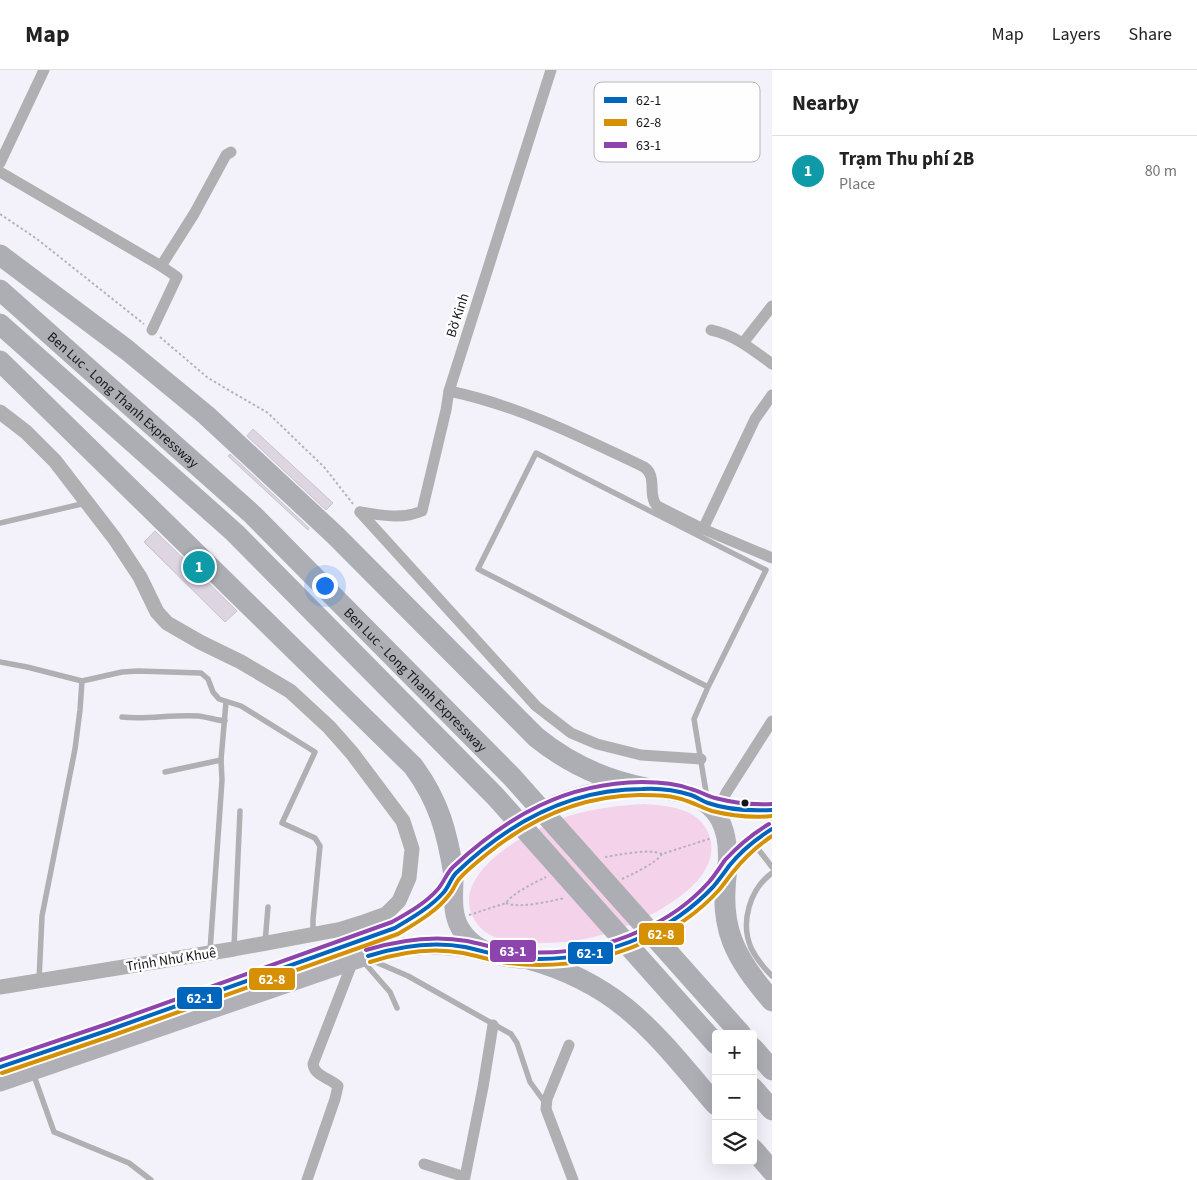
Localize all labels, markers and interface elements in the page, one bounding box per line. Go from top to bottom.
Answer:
text: Map [25,17,70,52]
text: Map [992,22,1024,47]
text: Layers [1052,22,1101,47]
text: Share [1129,22,1172,47]
legend [594,82,760,162]
text: Nearby [792,88,859,118]
text: 62-1 [636,91,661,111]
text: 62-8 [636,113,661,133]
text: 63-1 [636,136,661,156]
text: Trạm Thu phí 2B [839,146,974,173]
text: 1 [804,160,812,182]
text: 80 m [1145,160,1177,182]
text: Place [839,173,875,195]
street label: Bờ Kinh [441,291,474,340]
street label: Ben Luc - Long Thanh Expressway [43,328,203,473]
pin: 1 [183,548,215,586]
your location [312,573,338,599]
street label: Ben Luc - Long Thanh Expressway [339,603,491,757]
unlabelled marker [740,798,750,808]
line badge: 62-8 [638,922,685,946]
text: 62-8 [648,925,674,945]
line badge: 63-1 [489,939,537,963]
line badge: 62-1 [567,941,614,965]
text: 63-1 [500,942,526,962]
street label: Trịnh Như Khuê [125,943,218,977]
text: 62-1 [577,944,603,964]
line badge: 62-8 [248,967,296,991]
text: 62-8 [259,970,285,990]
line badge: 62-1 [176,986,223,1010]
text: 62-1 [187,989,213,1009]
map controls [712,1030,757,1165]
button: + [712,1030,757,1075]
button: − [712,1075,757,1120]
button: layers [712,1120,757,1165]

